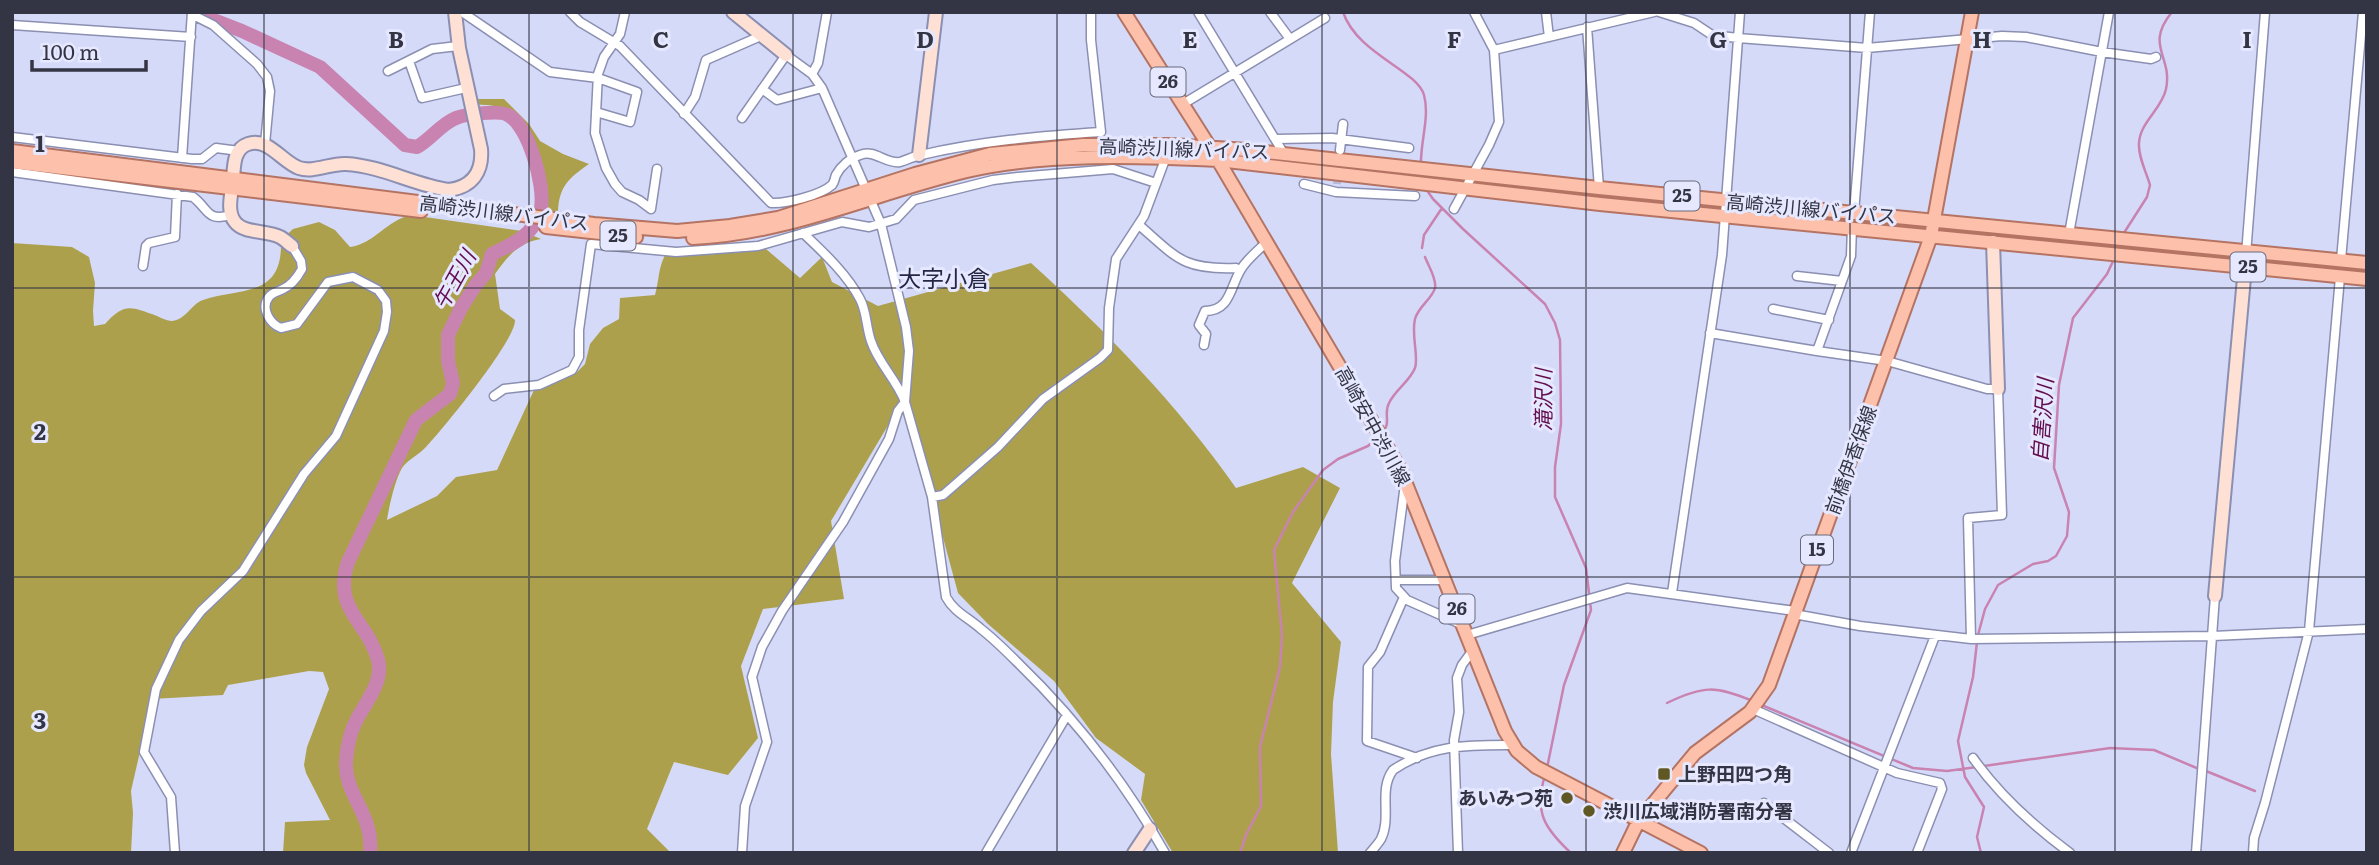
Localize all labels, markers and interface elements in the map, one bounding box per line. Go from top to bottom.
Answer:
text: B [388,21,404,55]
text: C [653,21,669,55]
text: D [916,21,934,55]
text: E [1182,21,1198,55]
text: F [1447,21,1462,55]
text: G [1709,21,1727,55]
text: H [1972,21,1992,55]
text: I [2242,21,2252,55]
scale bar [32,28,145,72]
text: 100 m [42,35,99,66]
road number: 26 [1150,68,1186,96]
text: 1 [35,125,45,159]
street label: 高崎渋川線バイパス [1098,131,1270,165]
road number: 25 [1664,182,1700,210]
street label: 高崎渋川線バイパス [1725,187,1897,229]
street label: 高崎渋川線バイパス [418,188,591,236]
road number: 25 [600,222,636,250]
water label: 午王川 [424,242,483,314]
road number: 25 [2230,253,2266,282]
district label: 大字小倉 [898,260,990,294]
street label: 高崎安中渋川線 [1329,361,1418,490]
water label: 滝沢川 [1526,367,1557,432]
water label: 自害沢川 [2022,375,2059,463]
street label: 前橋伊香保線 [1817,401,1883,518]
text: 2 [34,413,46,447]
road number: 15 [1801,536,1833,564]
road number: 26 [1440,594,1474,624]
text: 3 [34,702,46,736]
place label: 上野田四つ角 [1678,759,1792,787]
marker: 上野田四つ角 [1656,766,1672,782]
place label: あいみつ苑 [1458,783,1553,811]
marker: あいみつ苑 [1559,790,1575,806]
place label: 渋川広域消防署南分署 [1603,796,1793,824]
marker: 渋川広域消防署南分署 [1581,803,1597,819]

